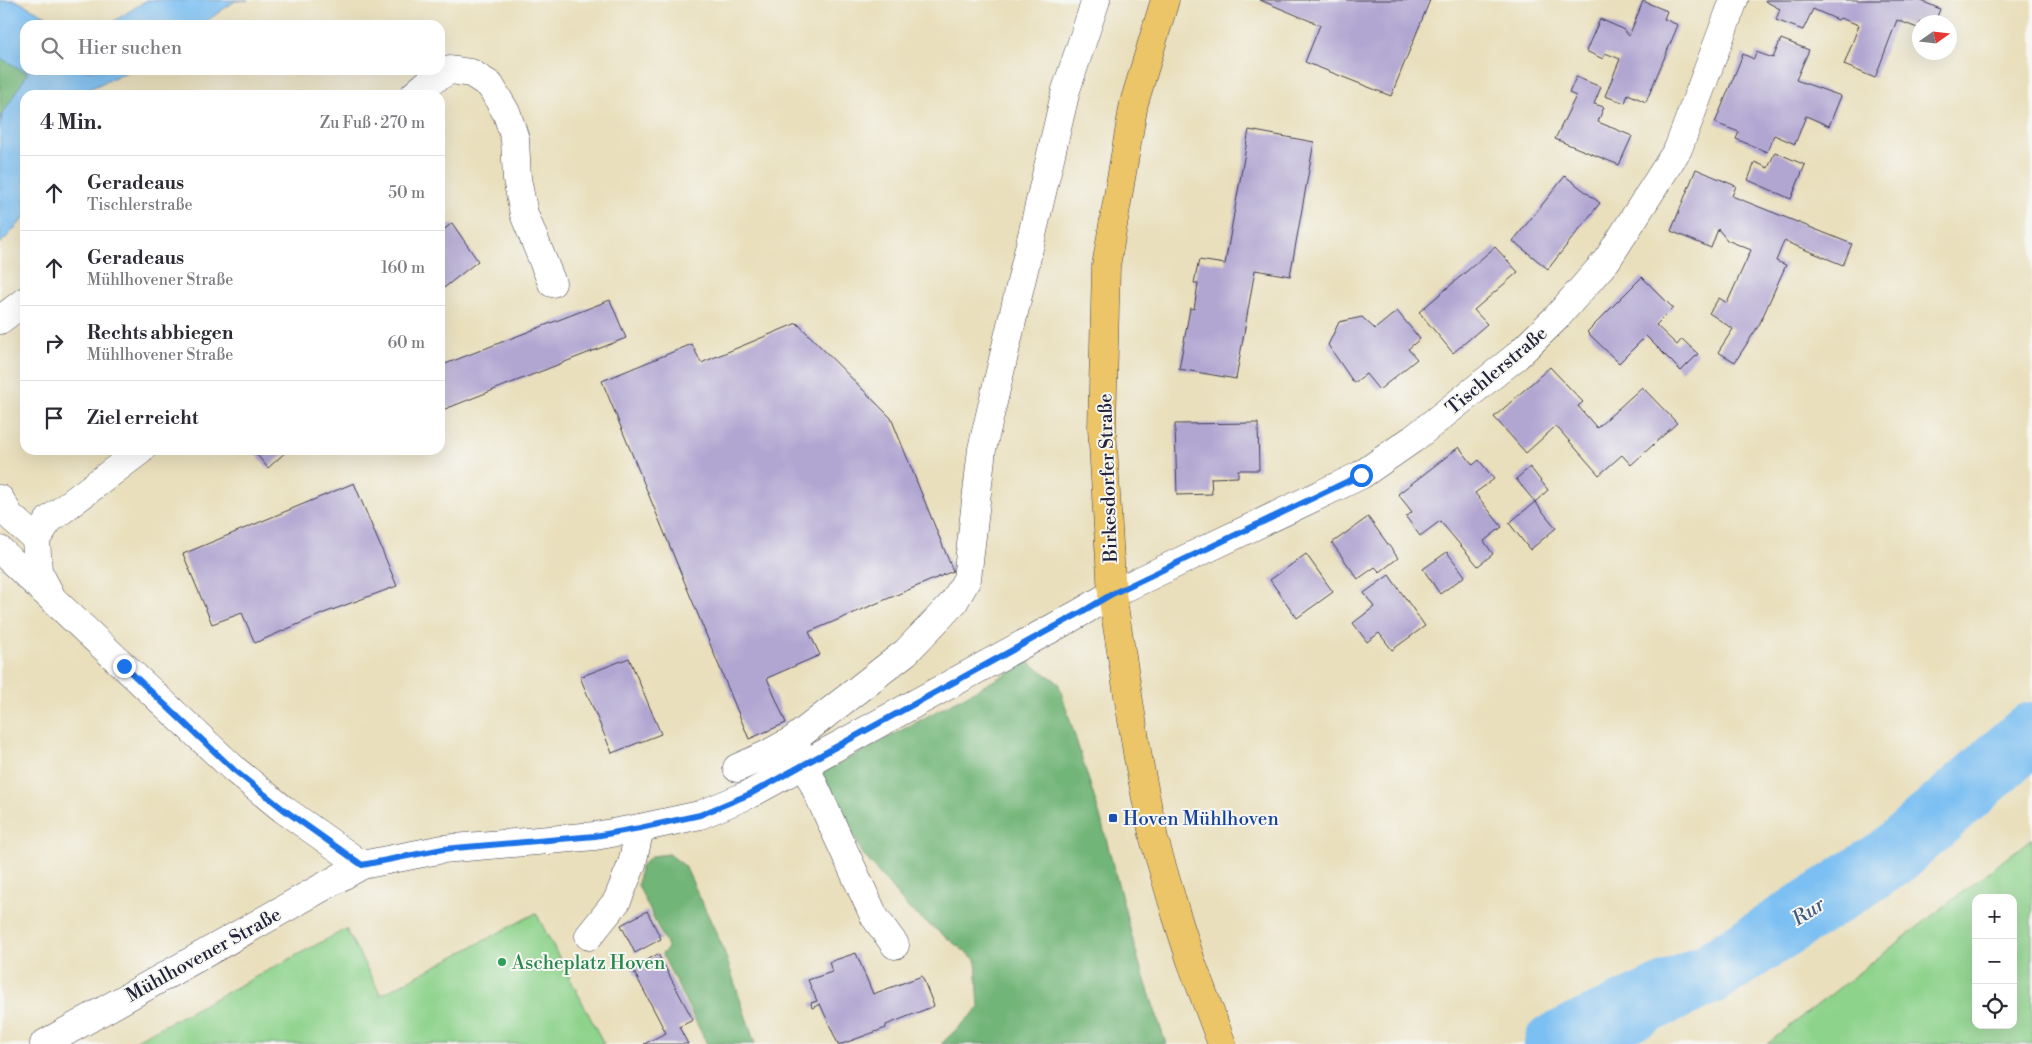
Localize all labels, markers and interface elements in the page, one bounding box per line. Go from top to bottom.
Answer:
north arrow [1912,15,1957,60]
search box [20,20,445,75]
icon: search [38,34,66,62]
text: Hier suchen [78,36,182,60]
text: 4 Min. [40,110,102,136]
text: Zu Fuß · 270 m [320,113,425,133]
text: Geradeaus [87,171,184,195]
icon: ahead [40,179,68,207]
text: 50 m [388,183,425,203]
text: Tischlerstraße [87,195,192,215]
text: Geradeaus [87,246,184,270]
icon: ahead [40,254,68,282]
text: 160 m [381,258,425,278]
text: Mühlhovener Straße [87,270,233,290]
text: Rechts abbiegen [87,321,233,345]
street label: Tischlerstraße [1441,321,1552,420]
icon: right [40,329,68,357]
text: 60 m [387,333,425,353]
text: Mühlhovener Straße [87,345,233,365]
street label: Birkesdorfer Straße [1093,393,1123,564]
icon: arrive [40,404,68,432]
text: Ziel erreicht [87,406,198,430]
route start [1350,464,1373,487]
route end [113,655,136,678]
place label: Hoven Mühlhoven [1123,807,1279,831]
marker: Hoven Mühlhoven [1107,812,1119,824]
water label: Rur [1787,892,1830,933]
map controls [1972,894,2017,1029]
button: + [1972,894,2017,939]
street label: Mühlhovener Straße [122,902,285,1007]
button: − [1972,939,2017,984]
place label: Ascheplatz Hoven [511,951,665,975]
marker: Ascheplatz Hoven [496,956,508,968]
button: locate [1972,984,2017,1029]

